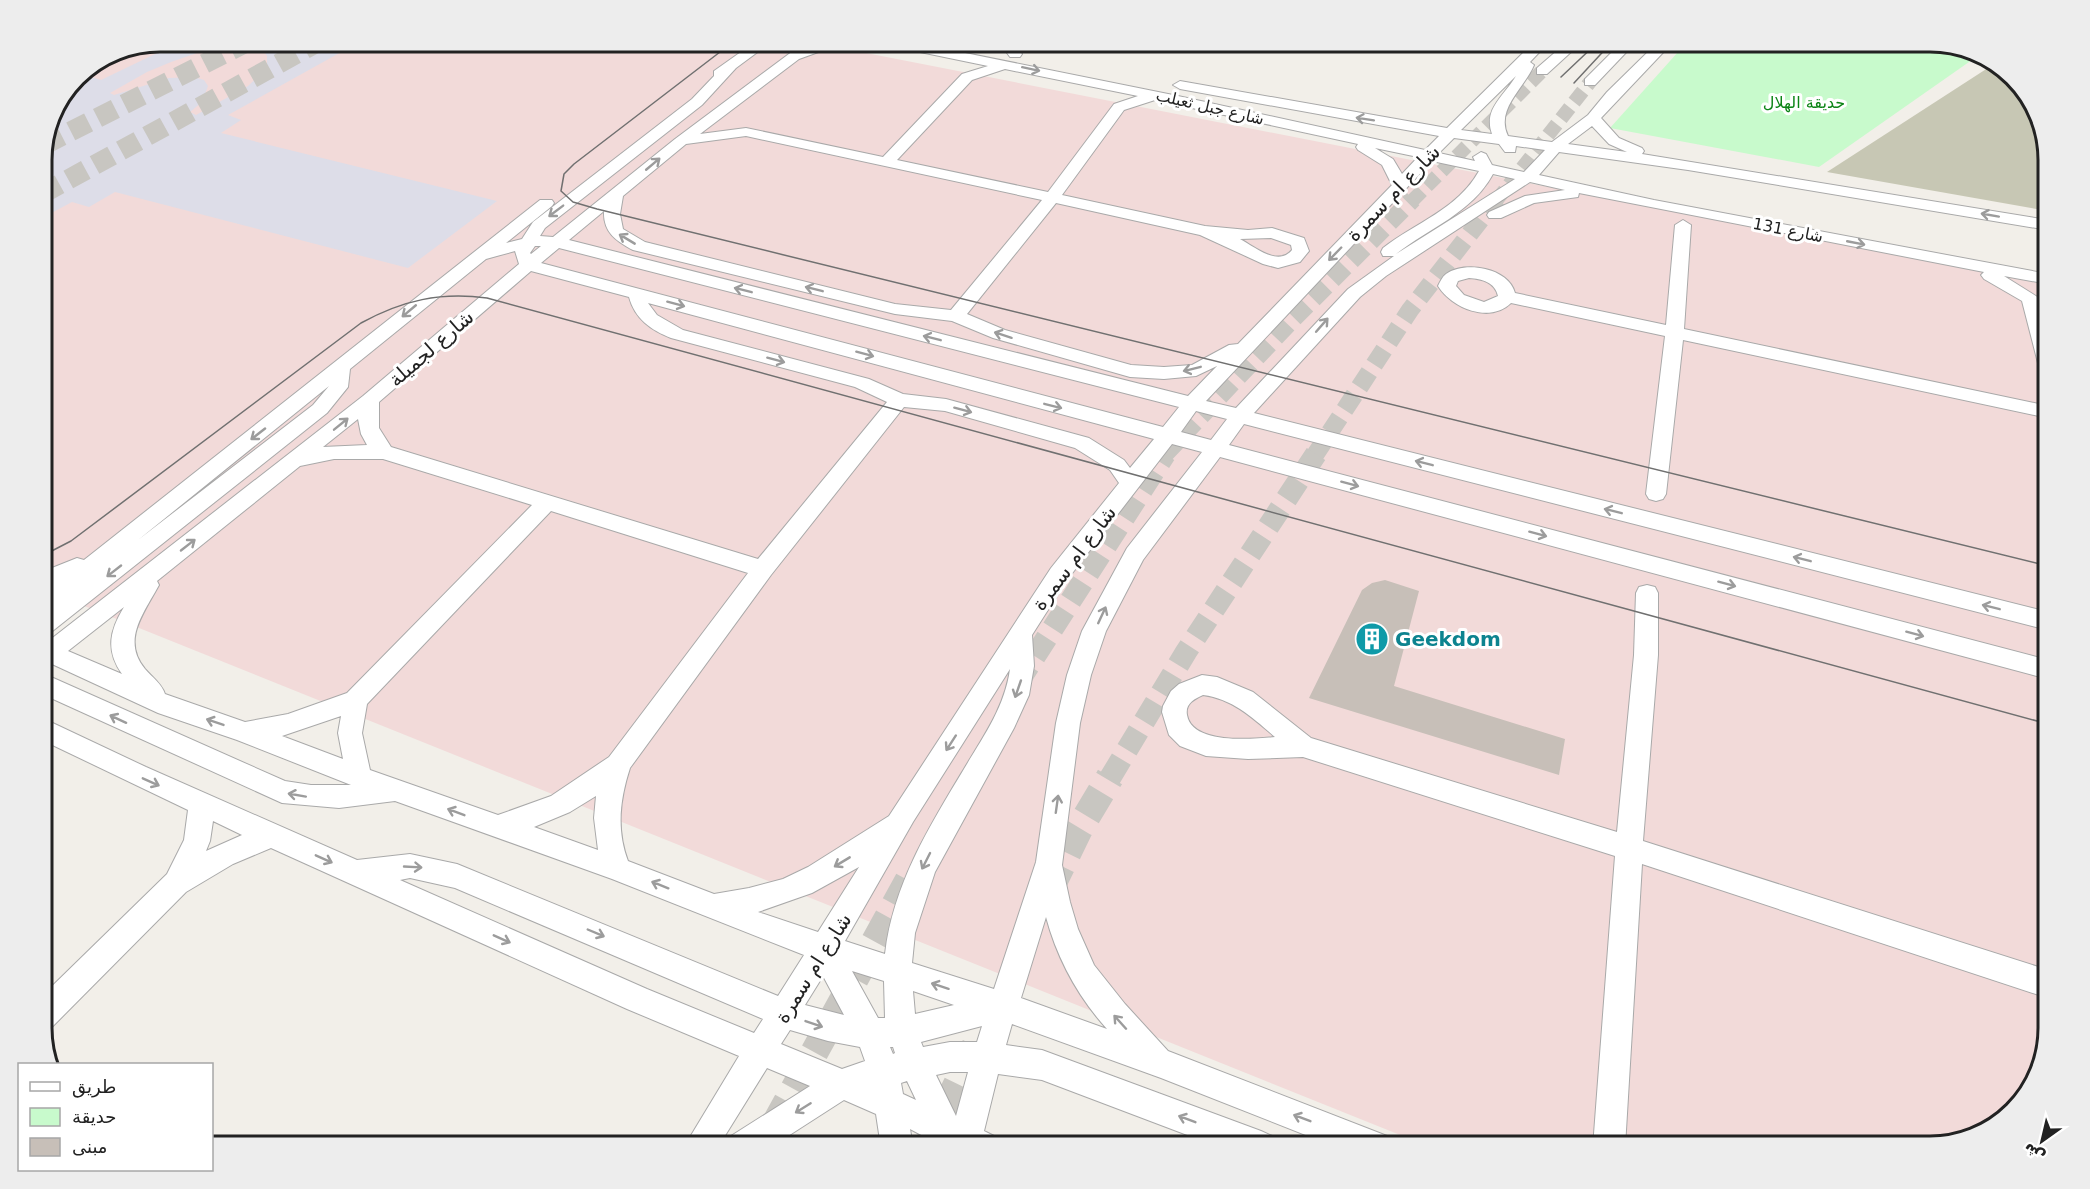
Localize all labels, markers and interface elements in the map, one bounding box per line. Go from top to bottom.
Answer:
one-way arrow [1021,64,1041,75]
street label: شارع جبل ثعيلب [1154,85,1266,130]
park label: حديقة الهلال [1763,93,1845,113]
one-way arrow [1356,113,1376,124]
street label: شارع ام سمرة [1341,140,1445,246]
one-way arrow [645,157,661,170]
one-way arrow [549,205,565,218]
one-way arrow [1981,209,2001,220]
street label: شارع 131 [1751,214,1825,247]
one-way arrow [619,232,636,244]
one-way arrow [1846,238,1865,249]
one-way arrow [1328,247,1342,262]
one-way arrow [734,283,753,295]
one-way arrow [805,283,825,294]
one-way arrow [666,299,685,310]
street label: شارع لجميلة [384,305,478,391]
one-way arrow [401,305,417,318]
one-way arrow [1315,318,1329,333]
one-way arrow [994,329,1013,340]
one-way arrow [923,331,942,343]
one-way arrow [855,349,874,361]
one-way arrow [767,355,786,367]
one-way arrow [1183,364,1202,376]
one-way arrow [1043,400,1062,412]
one-way arrow [954,405,973,417]
one-way arrow [333,417,349,430]
one-way arrow [250,428,266,441]
one-way arrow [1415,457,1434,468]
one-way arrow [1340,478,1359,490]
street label: شارع ام سمرة [1027,501,1121,615]
one-way arrow [1604,504,1623,516]
one-way arrow [1528,529,1547,540]
one-way arrow [180,539,196,552]
one-way arrow [1793,552,1812,564]
one-way arrow [106,565,122,578]
one-way arrow [1717,579,1736,590]
one-way arrow [1982,600,2001,612]
one-way arrow [1097,606,1108,624]
building icon: Geekdom [1354,621,1390,657]
place label: Geekdom [1395,627,1501,651]
one-way arrow [1905,629,1924,640]
one-way arrow [1012,680,1023,698]
one-way arrow [110,713,128,724]
one-way arrow [206,716,225,727]
one-way arrow [944,735,957,752]
one-way arrow [142,777,160,788]
one-way arrow [288,789,308,800]
one-way arrow [1052,794,1063,814]
one-way arrow [448,806,466,817]
one-way arrow [919,851,931,869]
one-way arrow [315,854,333,865]
one-way arrow [834,857,851,869]
one-way arrow [403,861,423,872]
one-way arrow [651,879,670,890]
street label: شارع ام سمرة [770,909,856,1027]
one-way arrow [586,928,604,939]
one-way arrow [493,933,511,945]
one-way arrow [931,980,950,991]
one-way arrow [1113,1015,1127,1030]
one-way arrow [804,1019,823,1030]
legend [18,1063,213,1171]
text: طريق [72,1076,116,1098]
one-way arrow [795,1103,812,1115]
text: حديقة [72,1106,116,1127]
north arrow [2012,1111,2072,1171]
one-way arrow [1293,1112,1312,1123]
one-way arrow [1178,1113,1197,1124]
text: مبنى [72,1136,108,1157]
text: ش [2019,1139,2048,1167]

